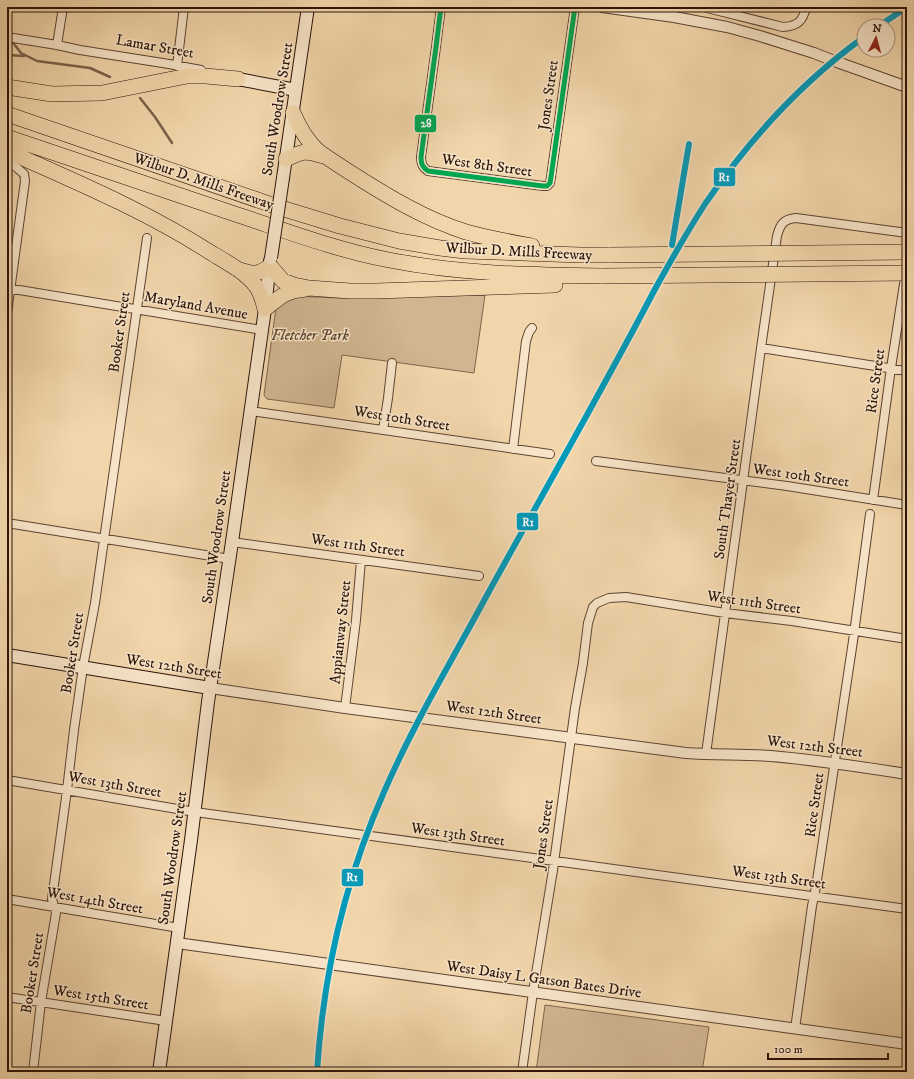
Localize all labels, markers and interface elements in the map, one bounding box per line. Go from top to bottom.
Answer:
north arrow [856,18,896,58]
text: N [872,22,882,36]
street label: Lamar Street [114,30,196,63]
street label: South Woodrow Street [258,41,297,177]
street label: Jones Street [534,59,563,133]
line badge: 28 [414,114,437,133]
text: 28 [421,117,432,131]
street label: Wilbur D. Mills Freeway [130,148,277,215]
street label: West 8th Street [439,150,534,181]
line badge: R1 [713,167,736,187]
text: R1 [718,171,730,185]
street label: Wilbur D. Mills Freeway [444,238,594,265]
street label: Maryland Avenue [142,287,249,324]
street label: Booker Street [104,290,135,374]
park label: Fletcher Park [271,326,349,345]
street label: Rice Street [862,347,889,415]
street label: West 10th Street [351,401,452,436]
street label: South Thayer Street [710,437,745,561]
street label: West 10th Street [751,459,851,492]
street label: South Woodrow Street [198,469,235,605]
line badge: R1 [516,512,539,531]
text: R1 [522,516,534,530]
street label: West 11th Street [309,529,406,562]
street label: Appianway Street [326,579,355,685]
street label: West 11th Street [705,586,802,619]
street label: Booker Street [57,611,88,695]
street label: West 12th Street [124,649,223,683]
street label: West 12th Street [444,696,543,729]
street label: West 12th Street [765,731,864,762]
street label: West 13th Street [66,767,163,802]
street label: Rice Street [801,771,828,839]
street label: South Woodrow Street [154,790,191,926]
street label: Jones Street [529,798,558,872]
street label: West 13th Street [409,818,506,851]
street label: West 13th Street [730,861,827,894]
line badge: R1 [341,868,364,887]
text: R1 [346,871,358,885]
street label: West 14th Street [44,882,145,918]
street label: Booker Street [17,931,48,1015]
street label: West Daisy L Gatson Bates Drive [444,956,643,1003]
street label: West 15th Street [51,980,150,1014]
scale bar [768,1035,888,1061]
text: 100 m [774,1042,803,1057]

